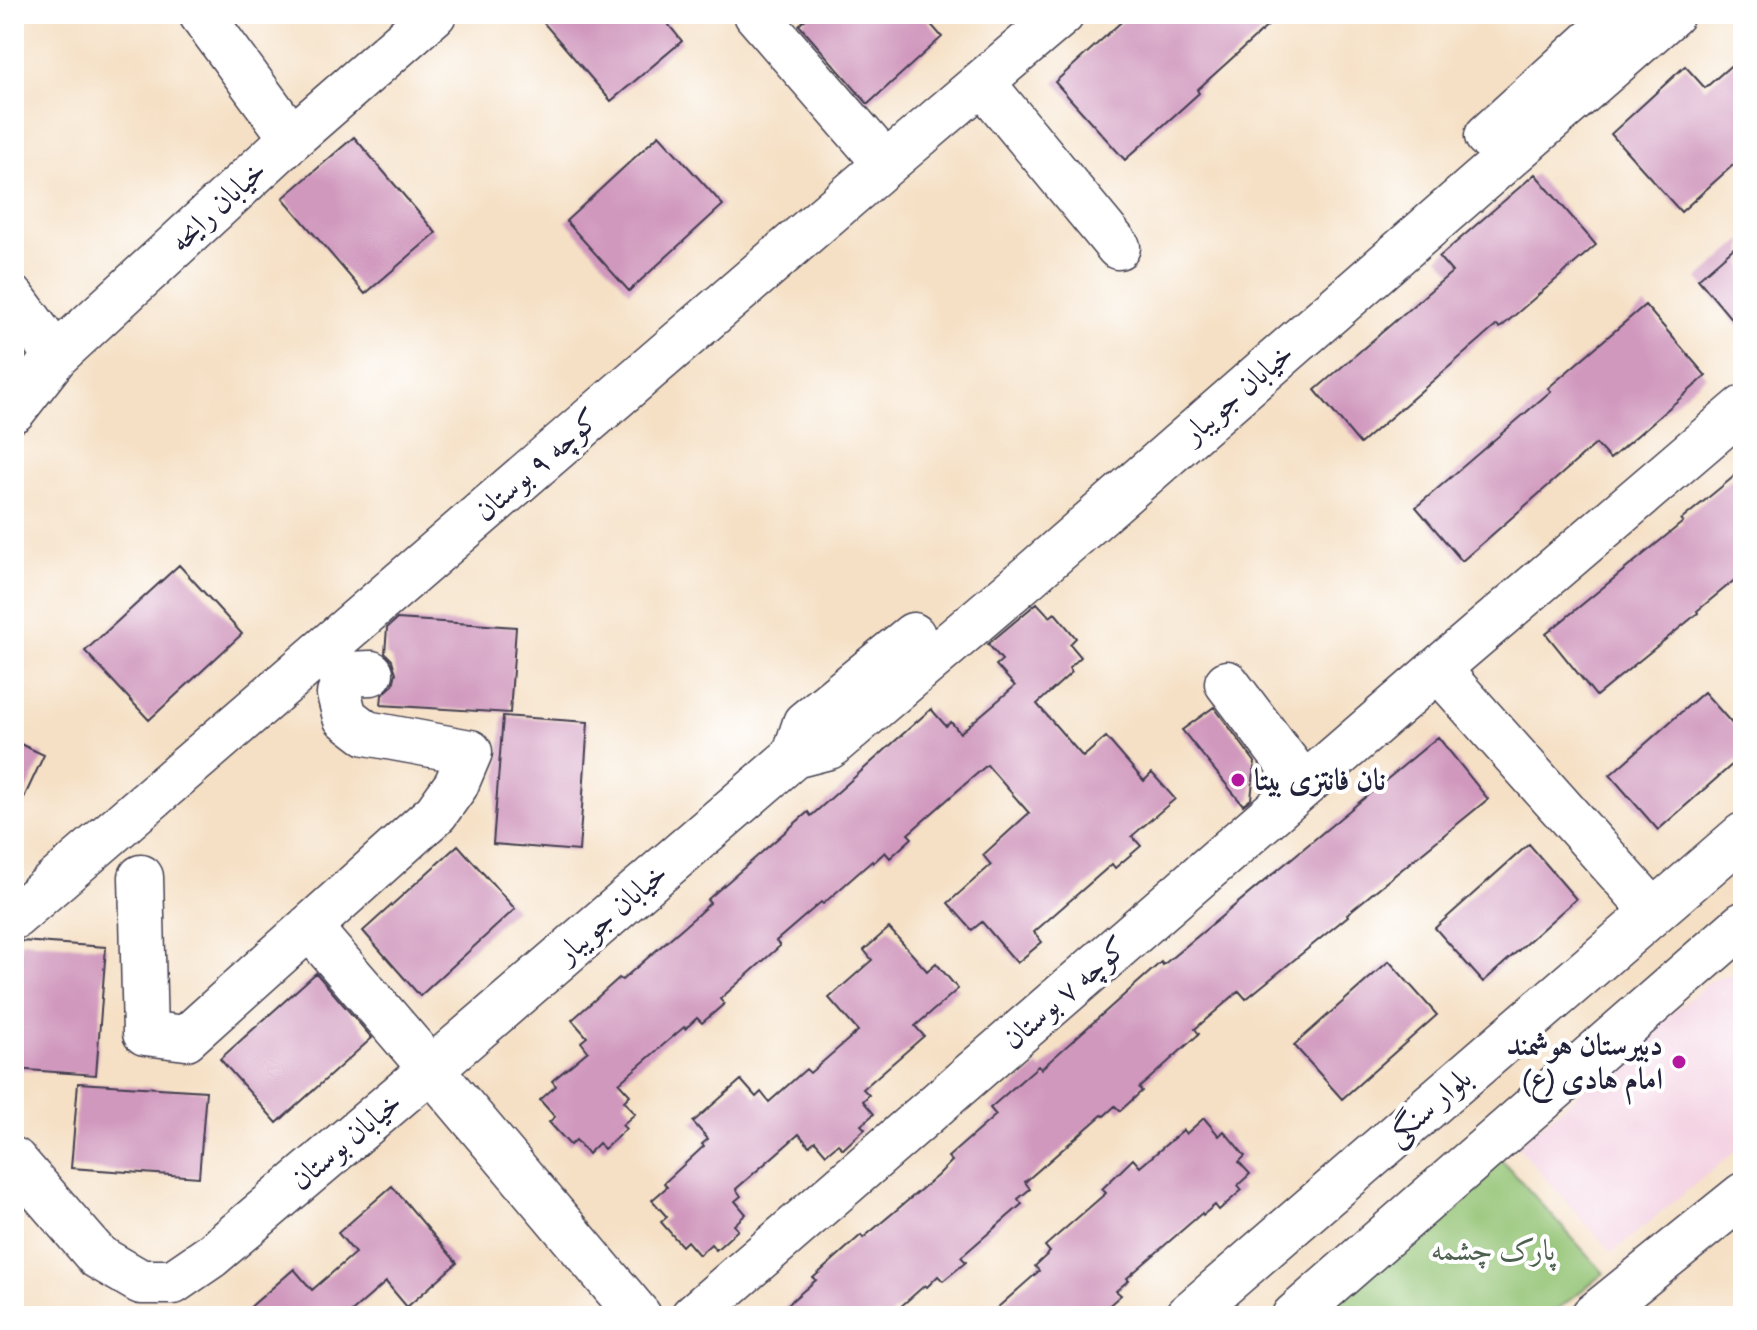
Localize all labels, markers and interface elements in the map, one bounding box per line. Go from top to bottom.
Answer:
street label: خیابان رایحه [162,152,274,260]
street label: خیابان جویبار [1173,335,1301,453]
street label: کوچه ۹ بوستان [467,400,609,531]
place label: نان فانتزی بیتا [1254,762,1386,799]
marker: نان فانتزی بیتا [1229,771,1247,789]
street label: خیابان جویبار [547,855,675,973]
street label: کوچه ۷ بوستان [995,928,1137,1059]
place label: دبیرستان هوشمند امام هادی (ع) [1506,1027,1663,1105]
marker: دبیرستان هوشمند امام هادی (ع) [1670,1053,1688,1071]
street label: بلوار سنگی [1379,1060,1480,1155]
street label: خیابان بوستان [283,1084,409,1198]
park label: پارک چشمه [1431,1232,1557,1271]

